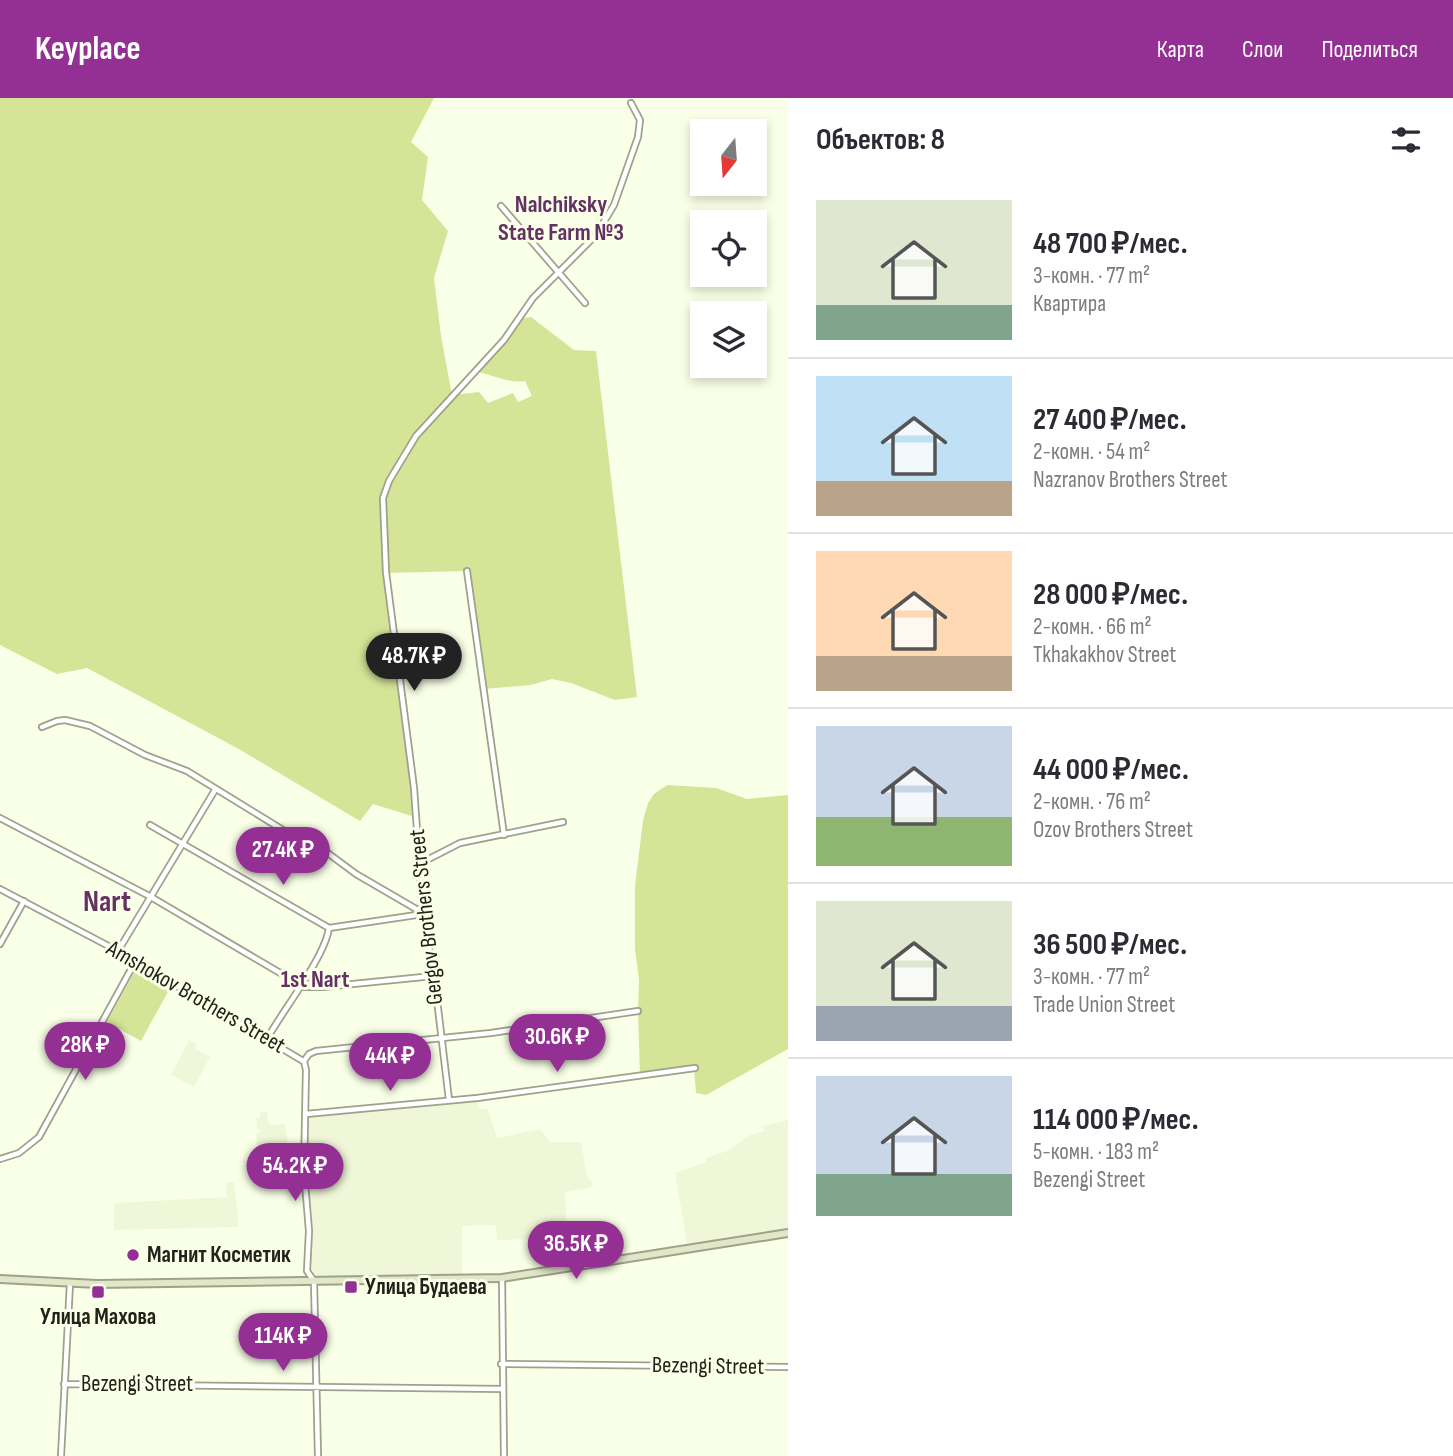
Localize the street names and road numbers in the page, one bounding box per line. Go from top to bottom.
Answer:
street label: Gergov Brothers Street [403,828,449,1006]
street label: Amshokov Brothers Street [101,934,290,1060]
street label: Bezengi Street [652,1351,764,1381]
street label: Bezengi Street [81,1370,193,1398]

